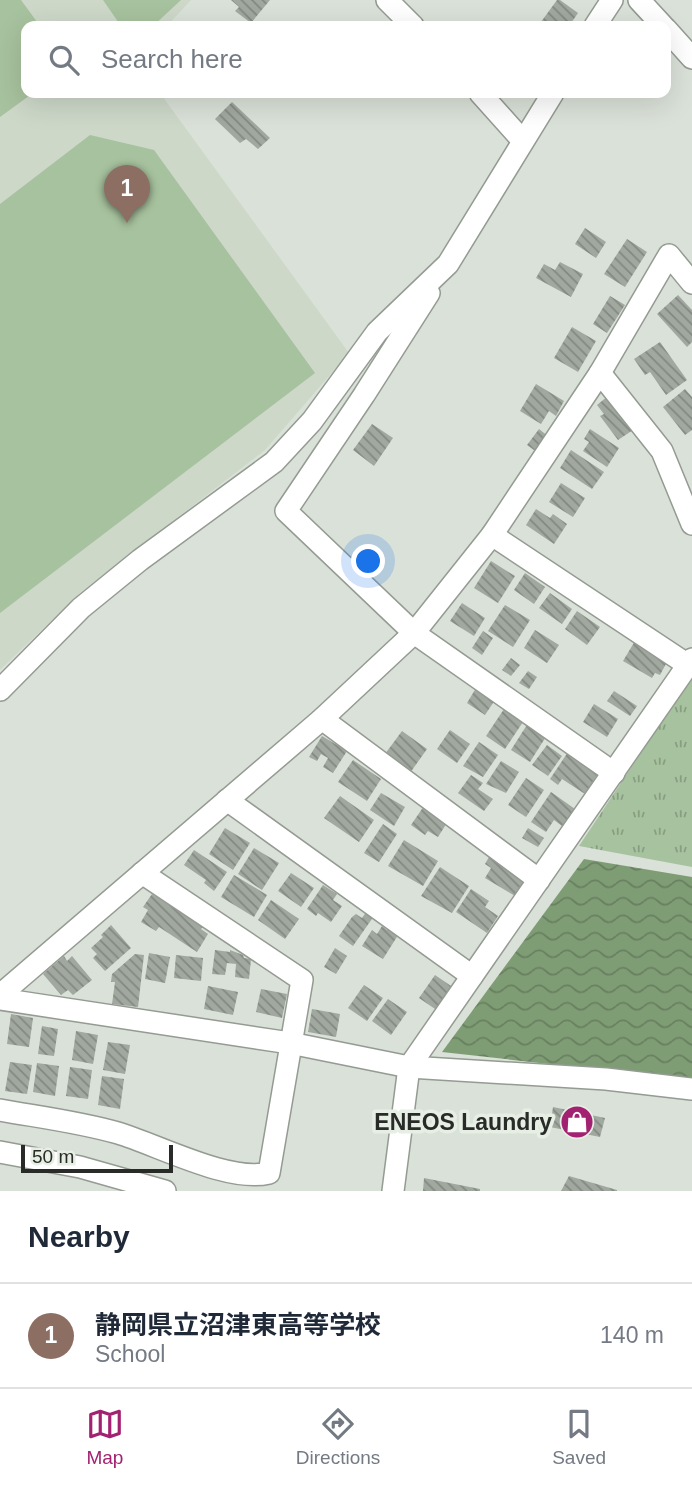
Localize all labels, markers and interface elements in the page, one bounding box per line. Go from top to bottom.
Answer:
search box [21,21,671,98]
icon: search [45,41,83,79]
text: Search here [101,44,243,74]
pin: 1 [104,165,150,223]
your location [351,544,385,578]
shop icon: ENEOS Laundry [558,1103,596,1141]
place label: ENEOS Laundry [374,1109,552,1135]
scale bar [21,1142,173,1174]
text: 50 m [32,1146,74,1167]
text: Nearby [28,1220,130,1253]
text: 静岡県立沼津東高等学校 [95,1310,381,1340]
text: 1 [45,1322,57,1348]
text: 140 m [600,1322,664,1348]
text: School [95,1341,165,1367]
tab: Map [86,1405,124,1469]
tab: Directions [296,1405,380,1469]
tab: Saved [552,1405,606,1469]

